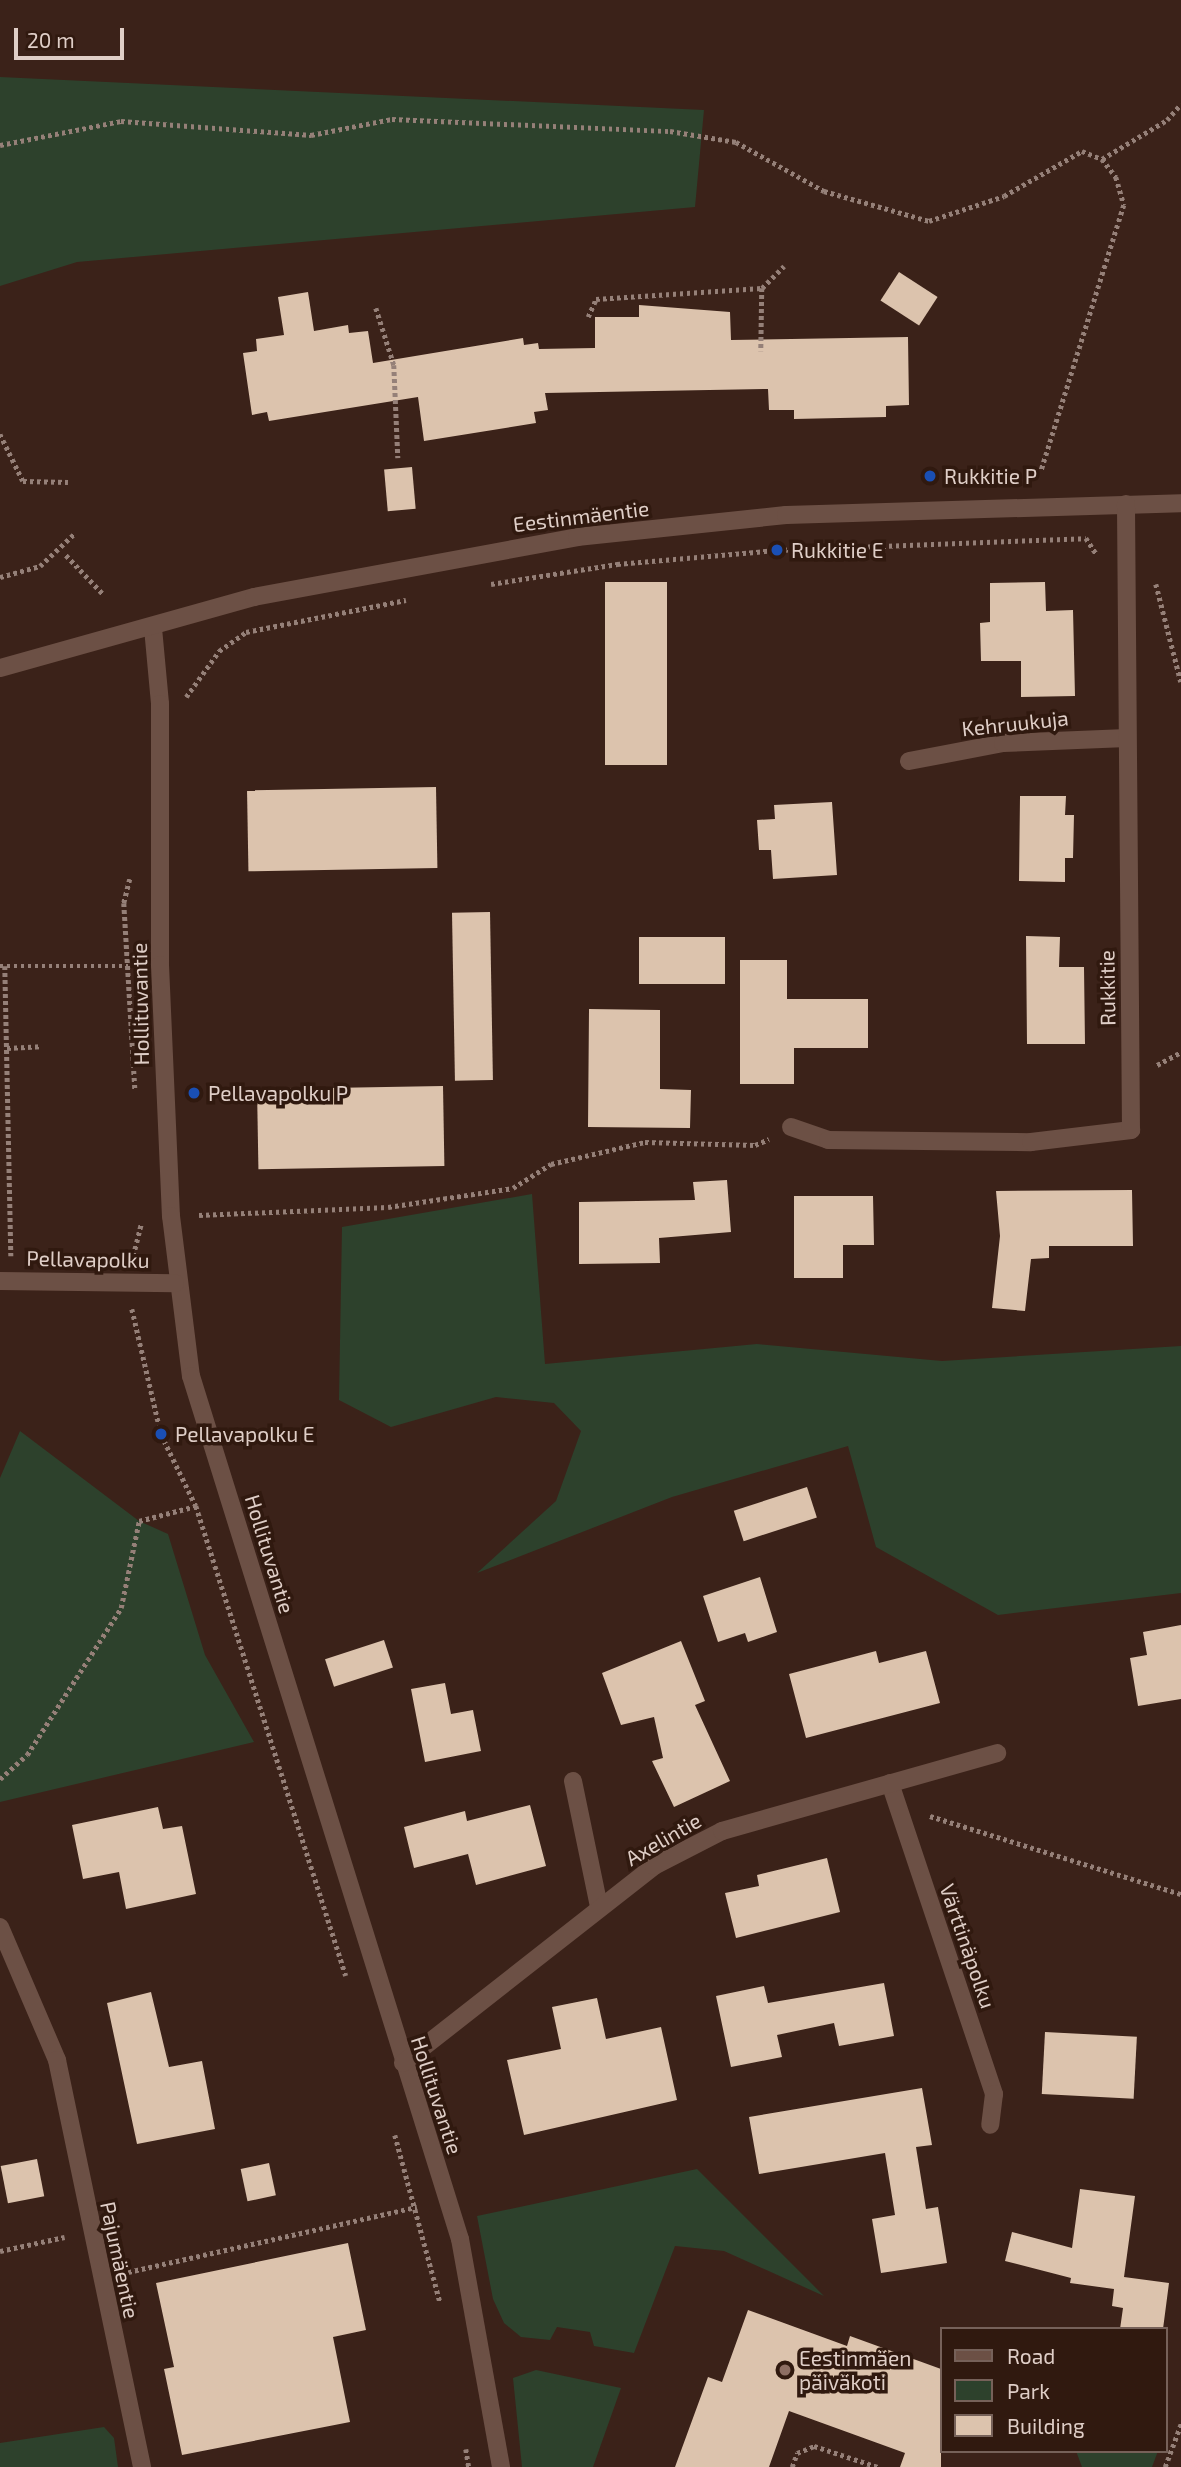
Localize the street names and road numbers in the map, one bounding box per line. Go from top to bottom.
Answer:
street label: Eestinmäentie [511,495,651,537]
street label: Kehruukuja [960,705,1070,741]
street label: Hollituvantie [126,942,154,1066]
street label: Rukkitie [1094,950,1120,1026]
street label: Pellavapolku [26,1245,150,1273]
street label: Hollituvantie [240,1492,300,1616]
street label: Axelintie [621,1807,705,1871]
street label: Värttinäpolku [935,1880,1001,2012]
street label: Hollituvantie [406,2033,468,2157]
street label: Pajumäentie [95,2199,145,2321]

